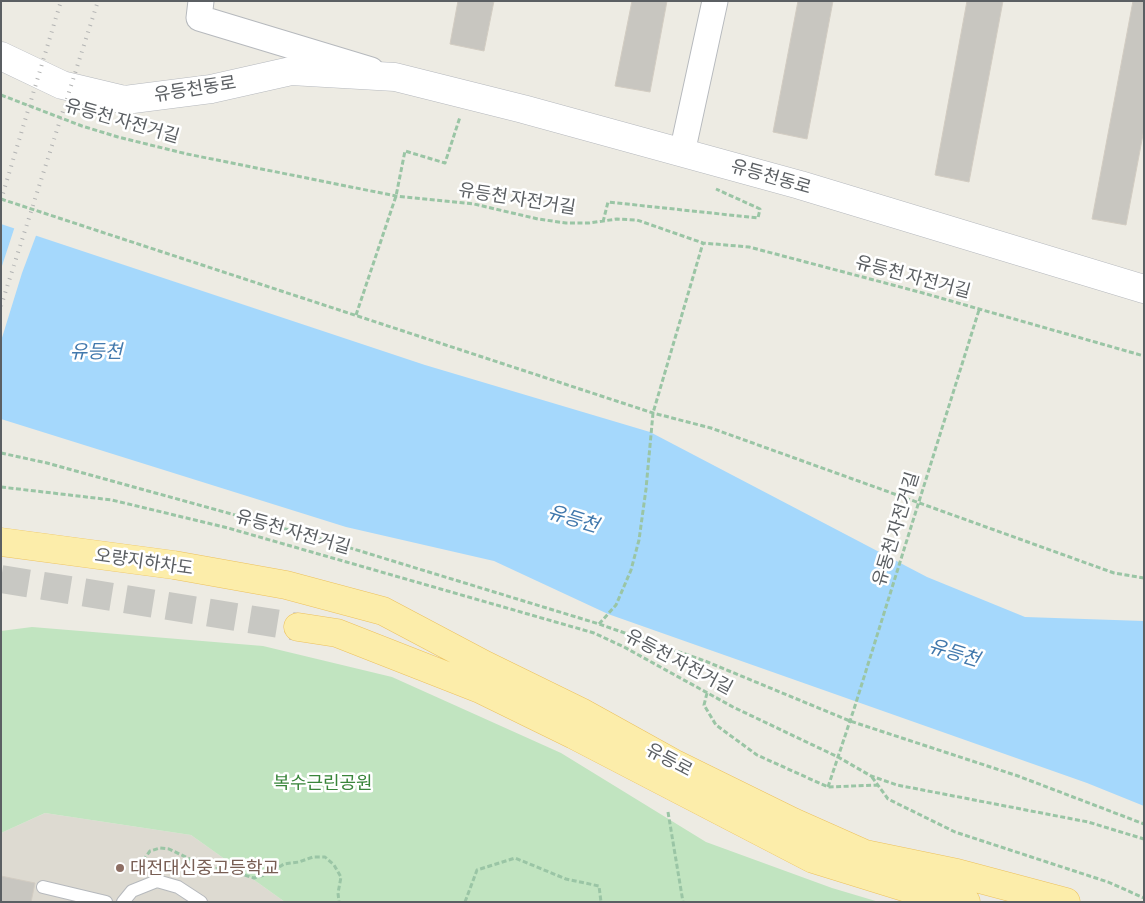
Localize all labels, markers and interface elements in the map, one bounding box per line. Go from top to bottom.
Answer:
street label: 유등천동로 [152,72,238,106]
street label: 유등천 자전거길 [62,94,182,148]
street label: 유등천동로 [728,155,814,199]
street label: 유등천 자전거길 [457,179,577,219]
street label: 유등천 자전거길 [853,251,973,303]
water label: 유등천 [70,341,122,363]
street label: 유동천 자전거길 [868,469,924,589]
water label: 유등천 [545,500,601,538]
street label: 유등천 자전거길 [233,505,353,559]
street label: 오량지하차도 [93,544,195,580]
street label: 유등천 자전거길 [622,625,736,699]
water label: 유등천 [926,634,982,672]
street label: 유등로 [642,739,696,781]
park label: 복수근린공원 [273,772,373,794]
place label: 대전대신중고등학교 [130,857,279,879]
marker: 대전대신중고등학교 [114,862,126,874]

